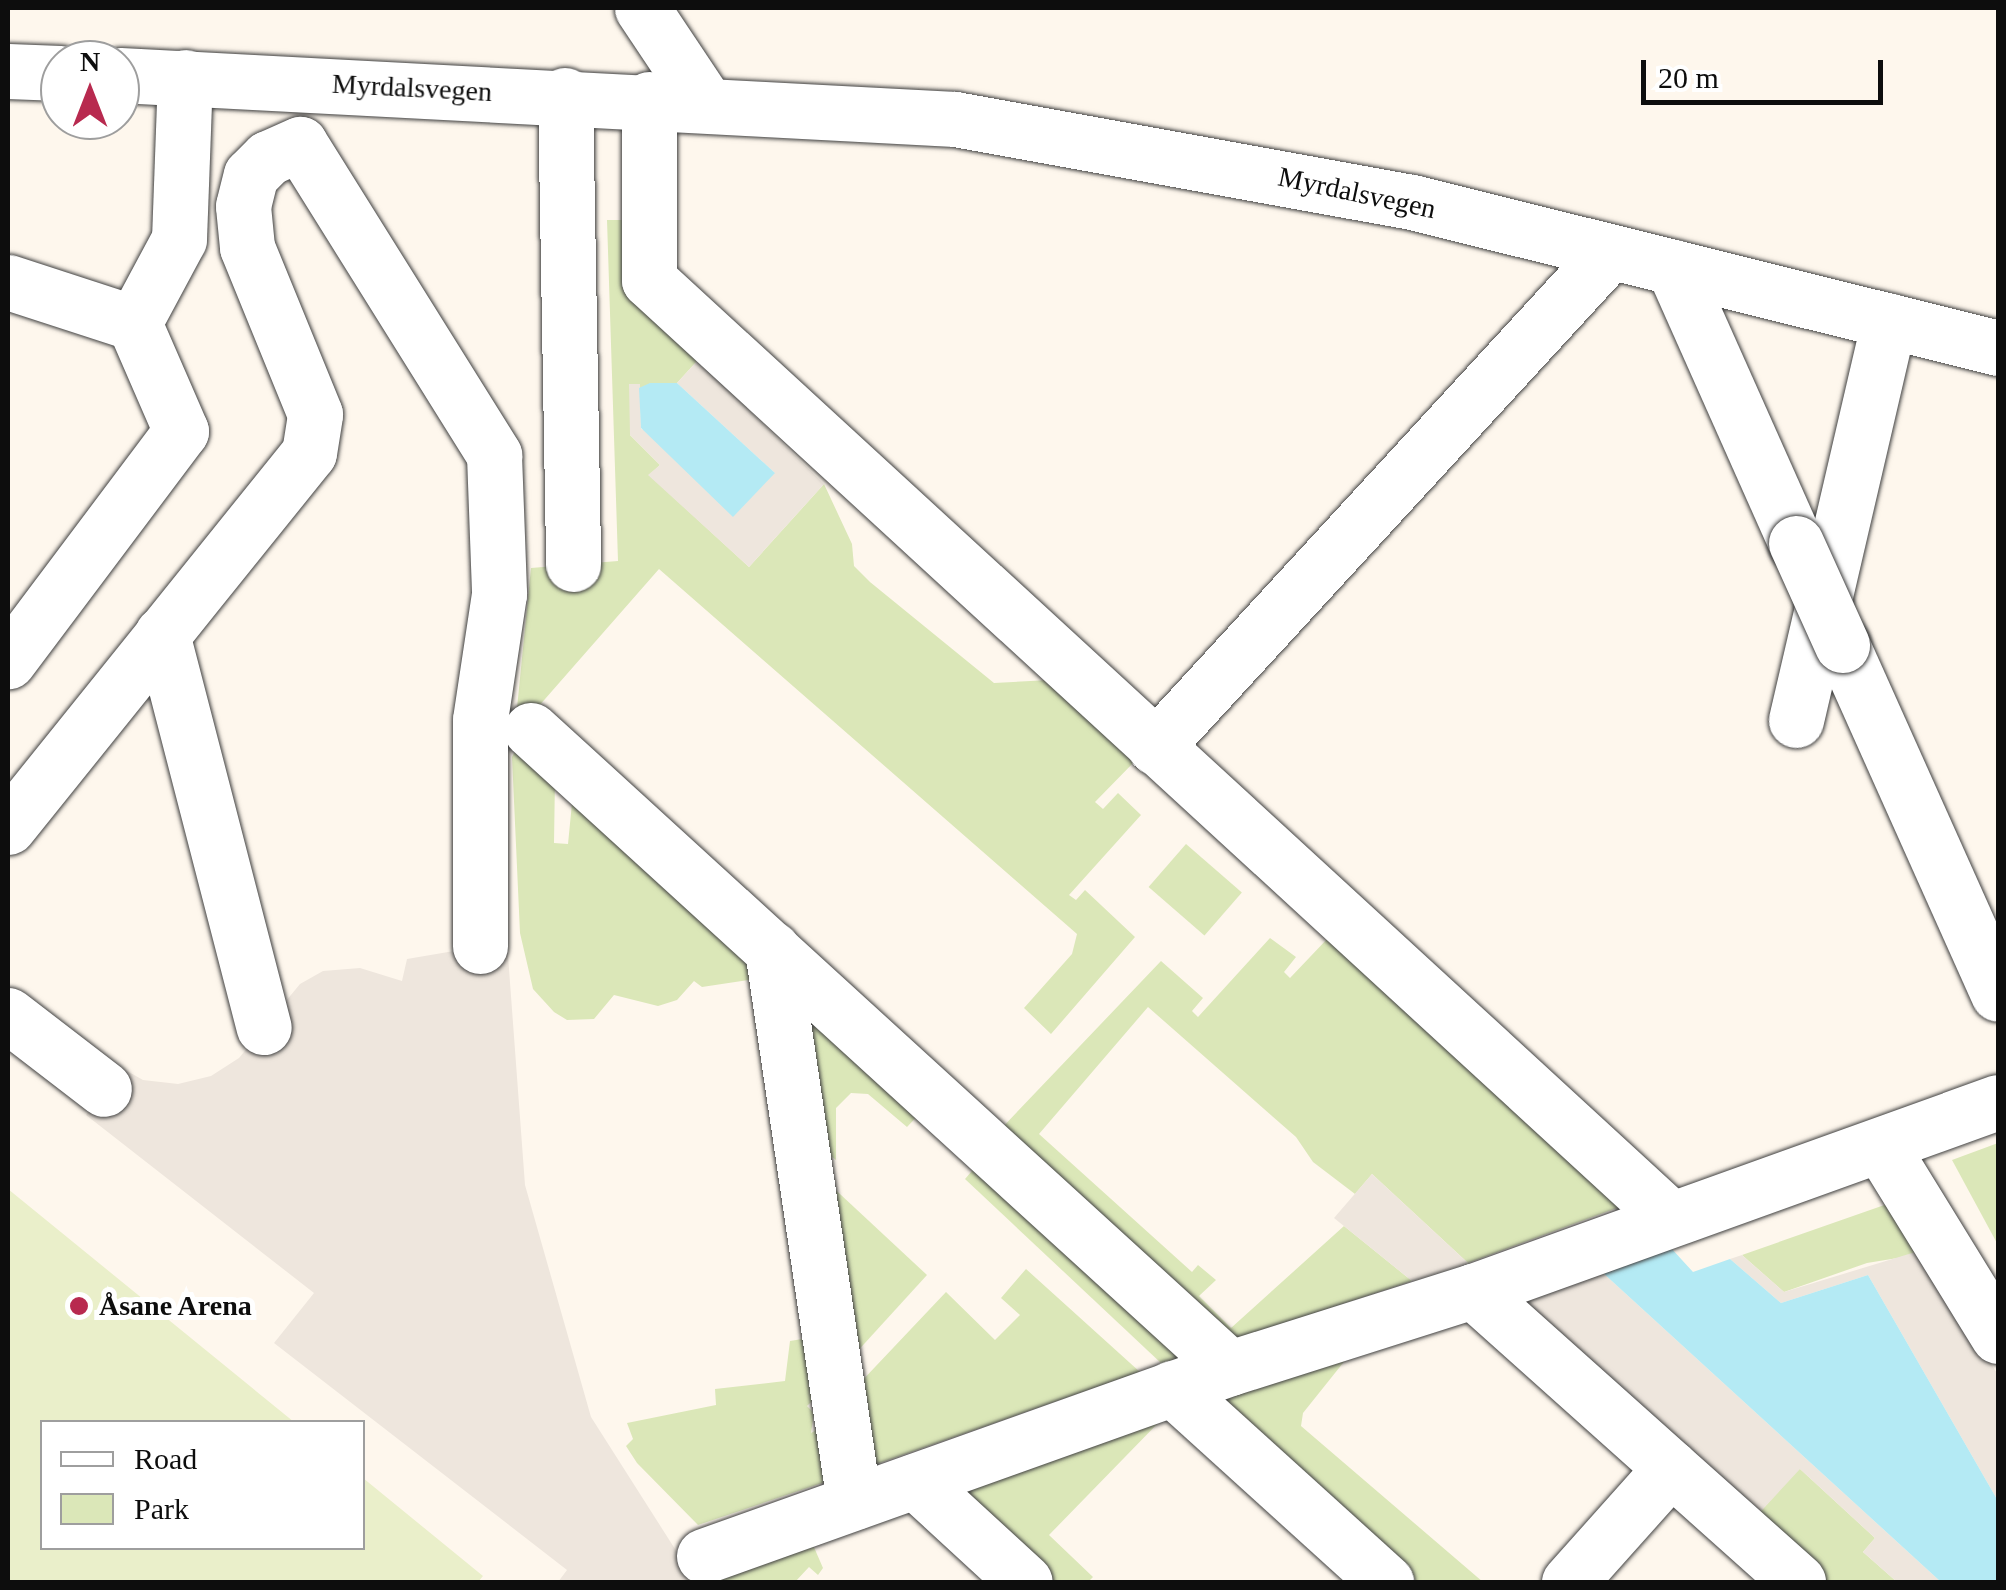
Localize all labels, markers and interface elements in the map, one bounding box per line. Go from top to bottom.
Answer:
north arrow [40,40,140,140]
scale bar [1646,40,1888,102]
text: N [80,46,100,77]
text: 20 m [1658,61,1719,94]
street label: Myrdalsvegen [331,67,493,109]
street label: Myrdalsvegen [1275,160,1439,226]
place label: Åsane Arena [99,1289,253,1323]
marker: Åsane Arena [68,1295,90,1317]
legend [40,1420,365,1550]
text: Road [134,1442,197,1475]
text: Park [134,1492,189,1525]

